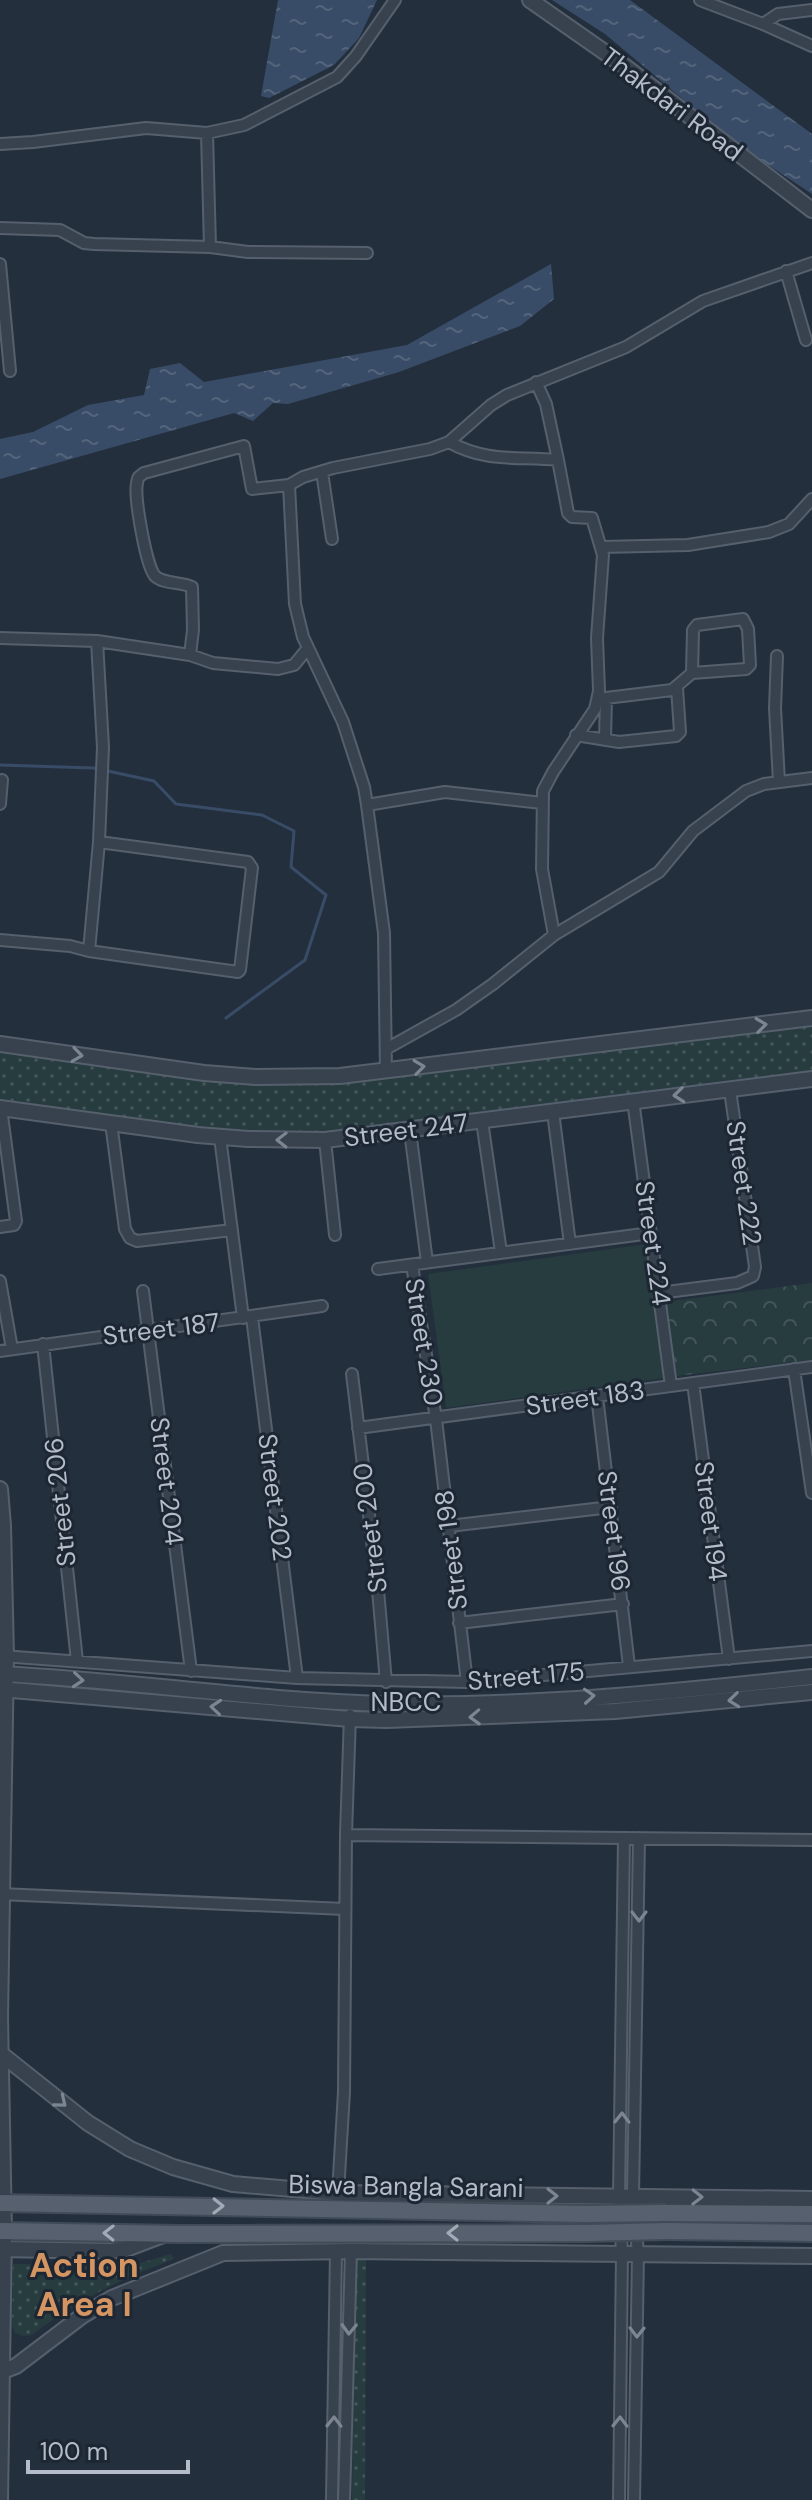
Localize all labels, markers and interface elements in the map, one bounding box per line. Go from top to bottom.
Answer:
street label: Thakdari Road [594,39,750,169]
one-way arrow [755,1016,768,1033]
one-way arrow [70,1046,84,1063]
one-way arrow [413,1058,426,1075]
one-way arrow [672,1086,685,1103]
street label: Street 247 [342,1106,470,1154]
street label: Street 222 [718,1118,770,1248]
one-way arrow [275,1131,288,1149]
street label: Street 224 [627,1178,679,1308]
street label: Street 230 [397,1276,451,1408]
street label: Street 187 [100,1305,222,1353]
street label: Street 183 [523,1373,647,1423]
street label: Street 204 [142,1415,192,1547]
street label: Street 202 [250,1431,300,1563]
street label: Street 206 [36,1436,84,1568]
street label: Street 194 [687,1459,735,1583]
street label: Street 200 [345,1461,395,1595]
street label: Street 196 [590,1469,638,1593]
street label: Street 198 [427,1488,475,1612]
street label: Street 175 [466,1654,586,1698]
one-way arrow [72,1671,85,1688]
street label: NBCC [371,1685,441,1719]
one-way arrow [583,1688,596,1705]
one-way arrow [727,1691,740,1708]
one-way arrow [209,1698,222,1715]
one-way arrow [468,1708,481,1725]
one-way arrow [630,1910,648,1923]
one-way arrow [52,2092,66,2107]
one-way arrow [613,2111,630,2124]
street label: Biswa Bangla Sarani [288,2167,524,2205]
one-way arrow [546,2187,559,2204]
one-way arrow [691,2188,704,2206]
one-way arrow [212,2198,225,2215]
one-way arrow [102,2224,115,2241]
one-way arrow [446,2224,459,2242]
district label: Action Area I [29,2243,139,2327]
one-way arrow [340,2323,358,2336]
one-way arrow [628,2326,645,2339]
one-way arrow [325,2415,342,2428]
one-way arrow [611,2415,629,2428]
scale bar [28,2424,188,2474]
text: 100 m [40,2436,108,2467]

